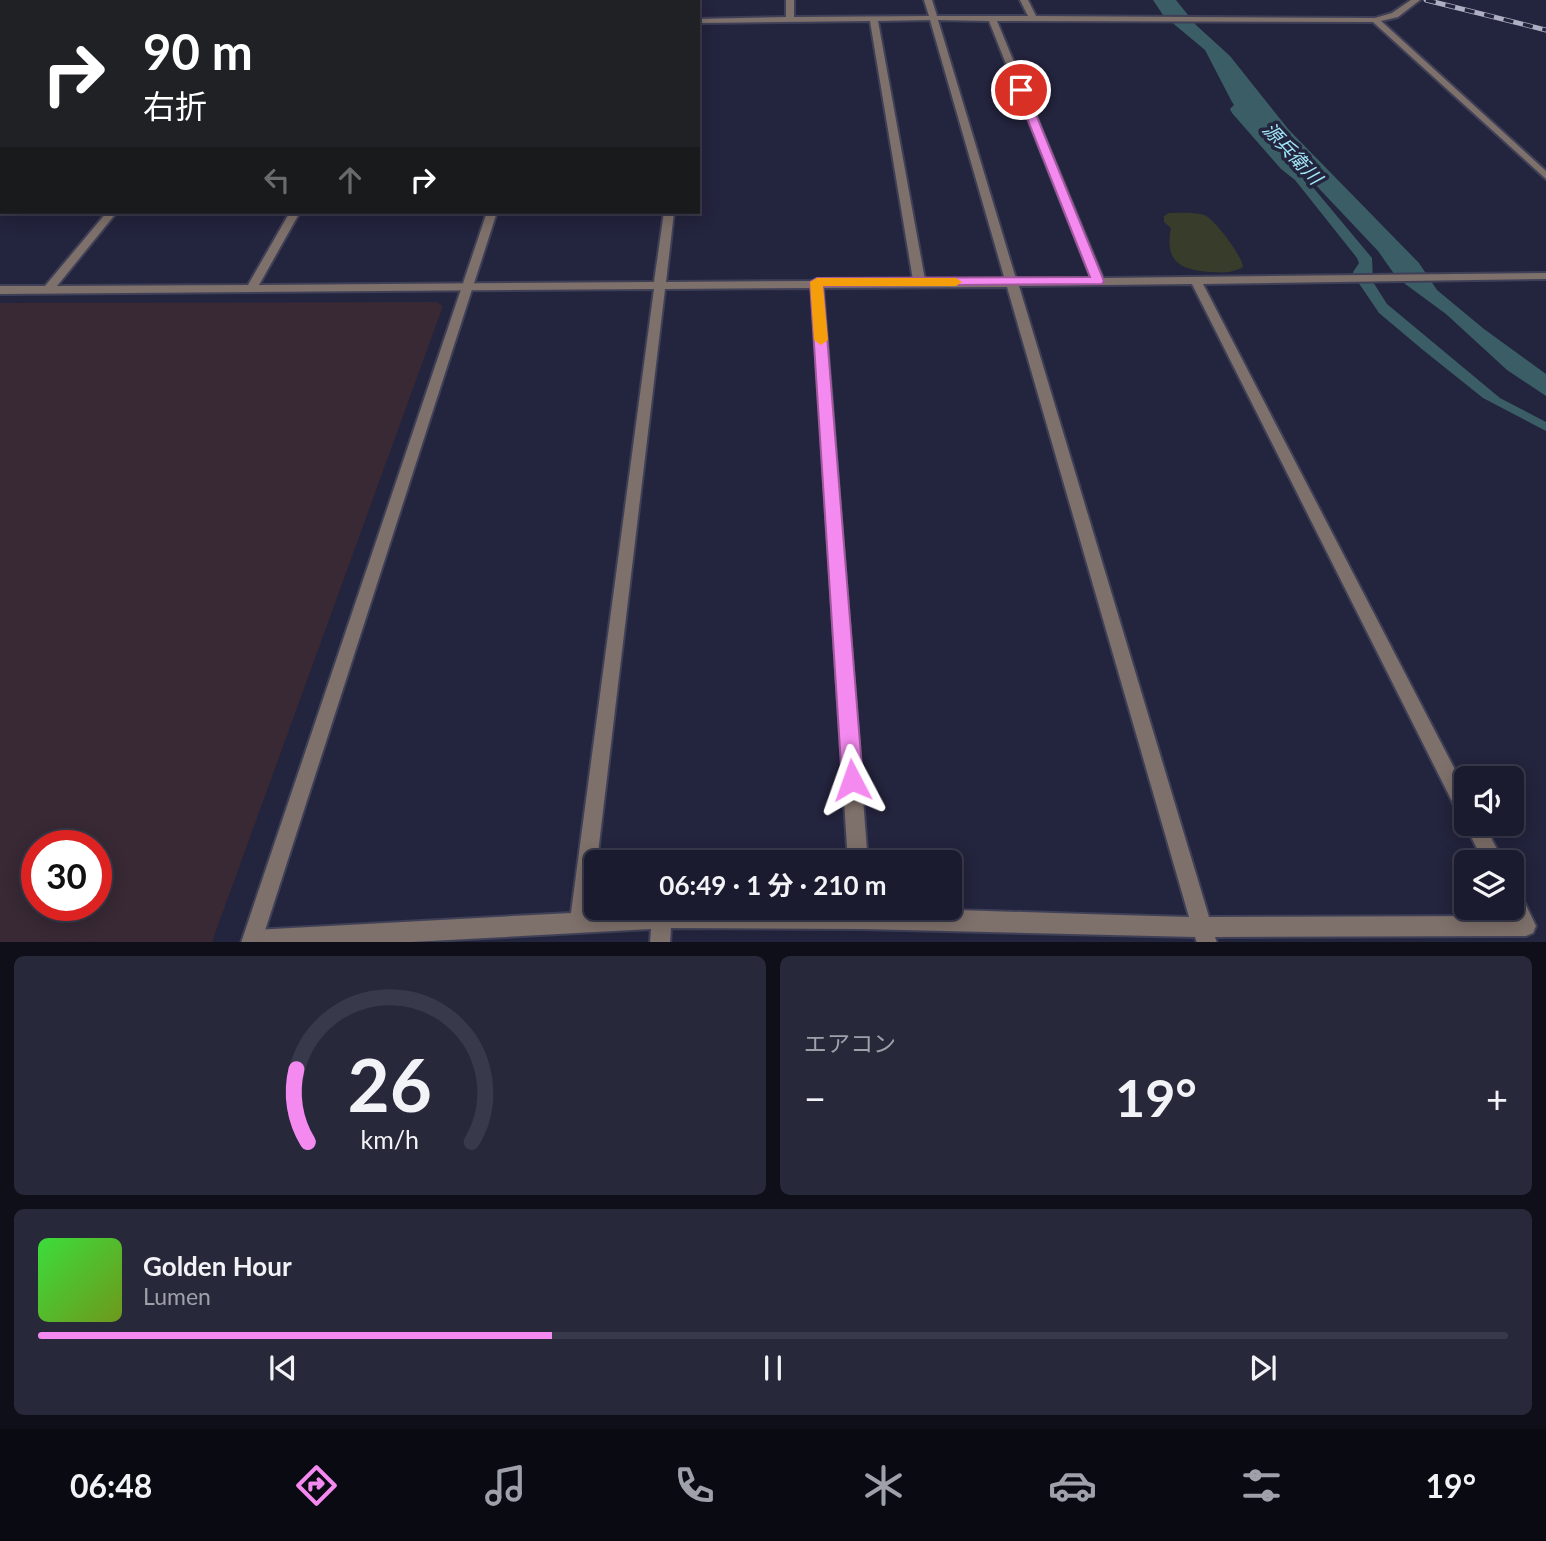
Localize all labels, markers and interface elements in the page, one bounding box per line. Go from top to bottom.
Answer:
text: 90 m [143,22,253,80]
icon: right [28,28,119,119]
pin [991,60,1051,120]
icon: arrive [1002,71,1040,109]
text: 右折 [143,86,207,125]
water label: 源兵衛川 [1259,117,1329,190]
icon: left [258,161,296,199]
icon: ahead [331,161,369,199]
icon: right [404,161,442,199]
position arrow [815,743,889,817]
map controls [1454,766,1524,920]
button: sound [1454,766,1524,836]
speed limit sign: 30 [21,830,112,921]
button: layers [1454,850,1524,920]
text: 06:49 · 1 分 · 210 m [659,869,887,901]
text: エアコン [804,1029,896,1057]
text: 26 [348,1040,432,1128]
text: 19° [1115,1066,1197,1128]
text: − [804,1075,826,1121]
text: + [1486,1075,1508,1121]
text: km/h [361,1123,419,1153]
text: Golden Hour [143,1250,292,1282]
text: Lumen [143,1282,211,1310]
icon: previous [264,1349,302,1387]
icon: pause [754,1349,792,1387]
icon: next [1244,1349,1282,1387]
icon: directions [292,1461,341,1510]
icon: music [481,1461,530,1510]
icon: phone [670,1461,719,1510]
icon: climate [859,1461,908,1510]
icon: car [1048,1461,1097,1510]
icon: filters [1237,1461,1286,1510]
text: 06:48 [70,1466,152,1505]
text: 19° [1426,1466,1476,1505]

